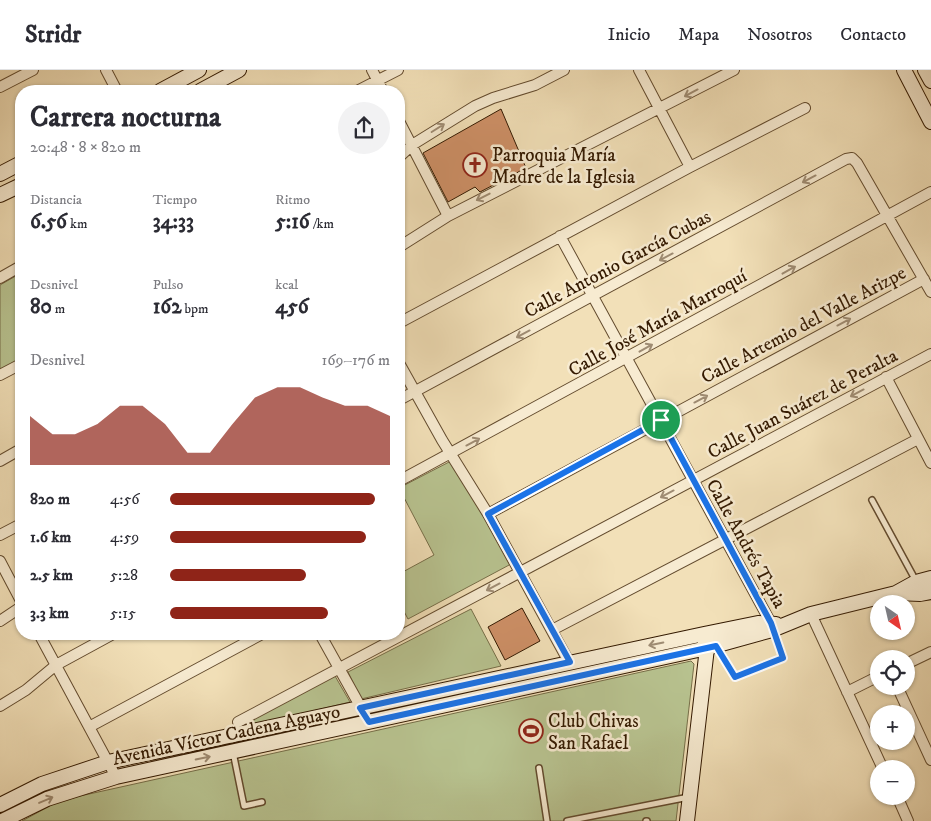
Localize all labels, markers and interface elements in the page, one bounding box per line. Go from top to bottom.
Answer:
text: Stridr [25,20,81,50]
text: Inicio [608,24,650,46]
text: Mapa [678,24,719,46]
text: Nosotros [747,24,812,46]
text: Contacto [840,24,906,46]
one-way arrow [684,88,698,98]
text: Carrera nocturna [30,100,221,135]
button: share [338,102,390,154]
one-way arrow [430,123,444,133]
text: 20:48 · 8 × 820 m [30,137,141,157]
place label: Parroquia María Madre de la Iglesia [492,144,635,189]
church icon: Parroquia María Madre de la Iglesia [462,152,488,178]
one-way arrow [801,174,816,184]
text: Distancia [30,191,82,209]
text: Tiempo [153,191,197,209]
text: Ritmo [275,191,310,209]
one-way arrow [476,193,491,203]
street label: Calle Antonio García Cubas [520,205,715,323]
text: 6.56 [30,209,67,235]
text: 34:33 [153,209,194,235]
text: 5:16 [275,209,310,235]
text: km [67,215,88,233]
text: /km [310,215,334,233]
one-way arrow [658,252,673,262]
street label: Calle Artemio del Valle Arizpe [697,261,910,389]
street label: Calle José María Marroquí [564,264,752,383]
one-way arrow [782,265,797,275]
text: Desnivel [30,276,78,294]
text: Pulso [153,276,183,294]
text: kcal [275,276,298,294]
text: 80 [30,294,52,320]
text: 162 [153,294,182,320]
text: 456 [275,294,309,320]
text: m [52,300,65,318]
text: bpm [182,300,209,318]
one-way arrow [836,317,851,327]
one-way arrow [515,329,530,339]
one-way arrow [639,342,653,352]
street label: Calle Juan Suárez de Peralta [704,344,902,464]
text: Desnivel [30,350,85,370]
text: 169–176 m [321,350,390,370]
one-way arrow [850,389,865,398]
one-way arrow [693,394,708,404]
pin [640,399,682,441]
icon: arrive [647,406,675,434]
one-way arrow [465,437,480,446]
street label: Calle Andrés Tapia [701,475,791,612]
text: 820 m [30,489,70,509]
text: 4:56 [110,489,140,509]
one-way arrow [660,489,675,499]
text: 1.6 km [30,527,71,547]
text: 4:59 [110,527,139,547]
text: 2.5 km [30,565,73,585]
text: 5:28 [110,565,138,585]
one-way arrow [486,583,501,592]
north arrow [870,595,915,640]
map controls [870,595,915,805]
text: 3.3 km [30,603,69,623]
text: 5:15 [110,603,136,623]
one-way arrow [649,640,665,649]
button: locate [870,650,915,695]
street label: Avenida Víctor Cadena Aguayo [110,700,342,771]
button: + [870,705,915,750]
place label: Club Chivas San Rafael [548,710,639,755]
sports icon: Club Chivas San Rafael [518,718,544,744]
one-way arrow [195,753,211,762]
button: − [870,760,915,805]
one-way arrow [38,795,53,804]

